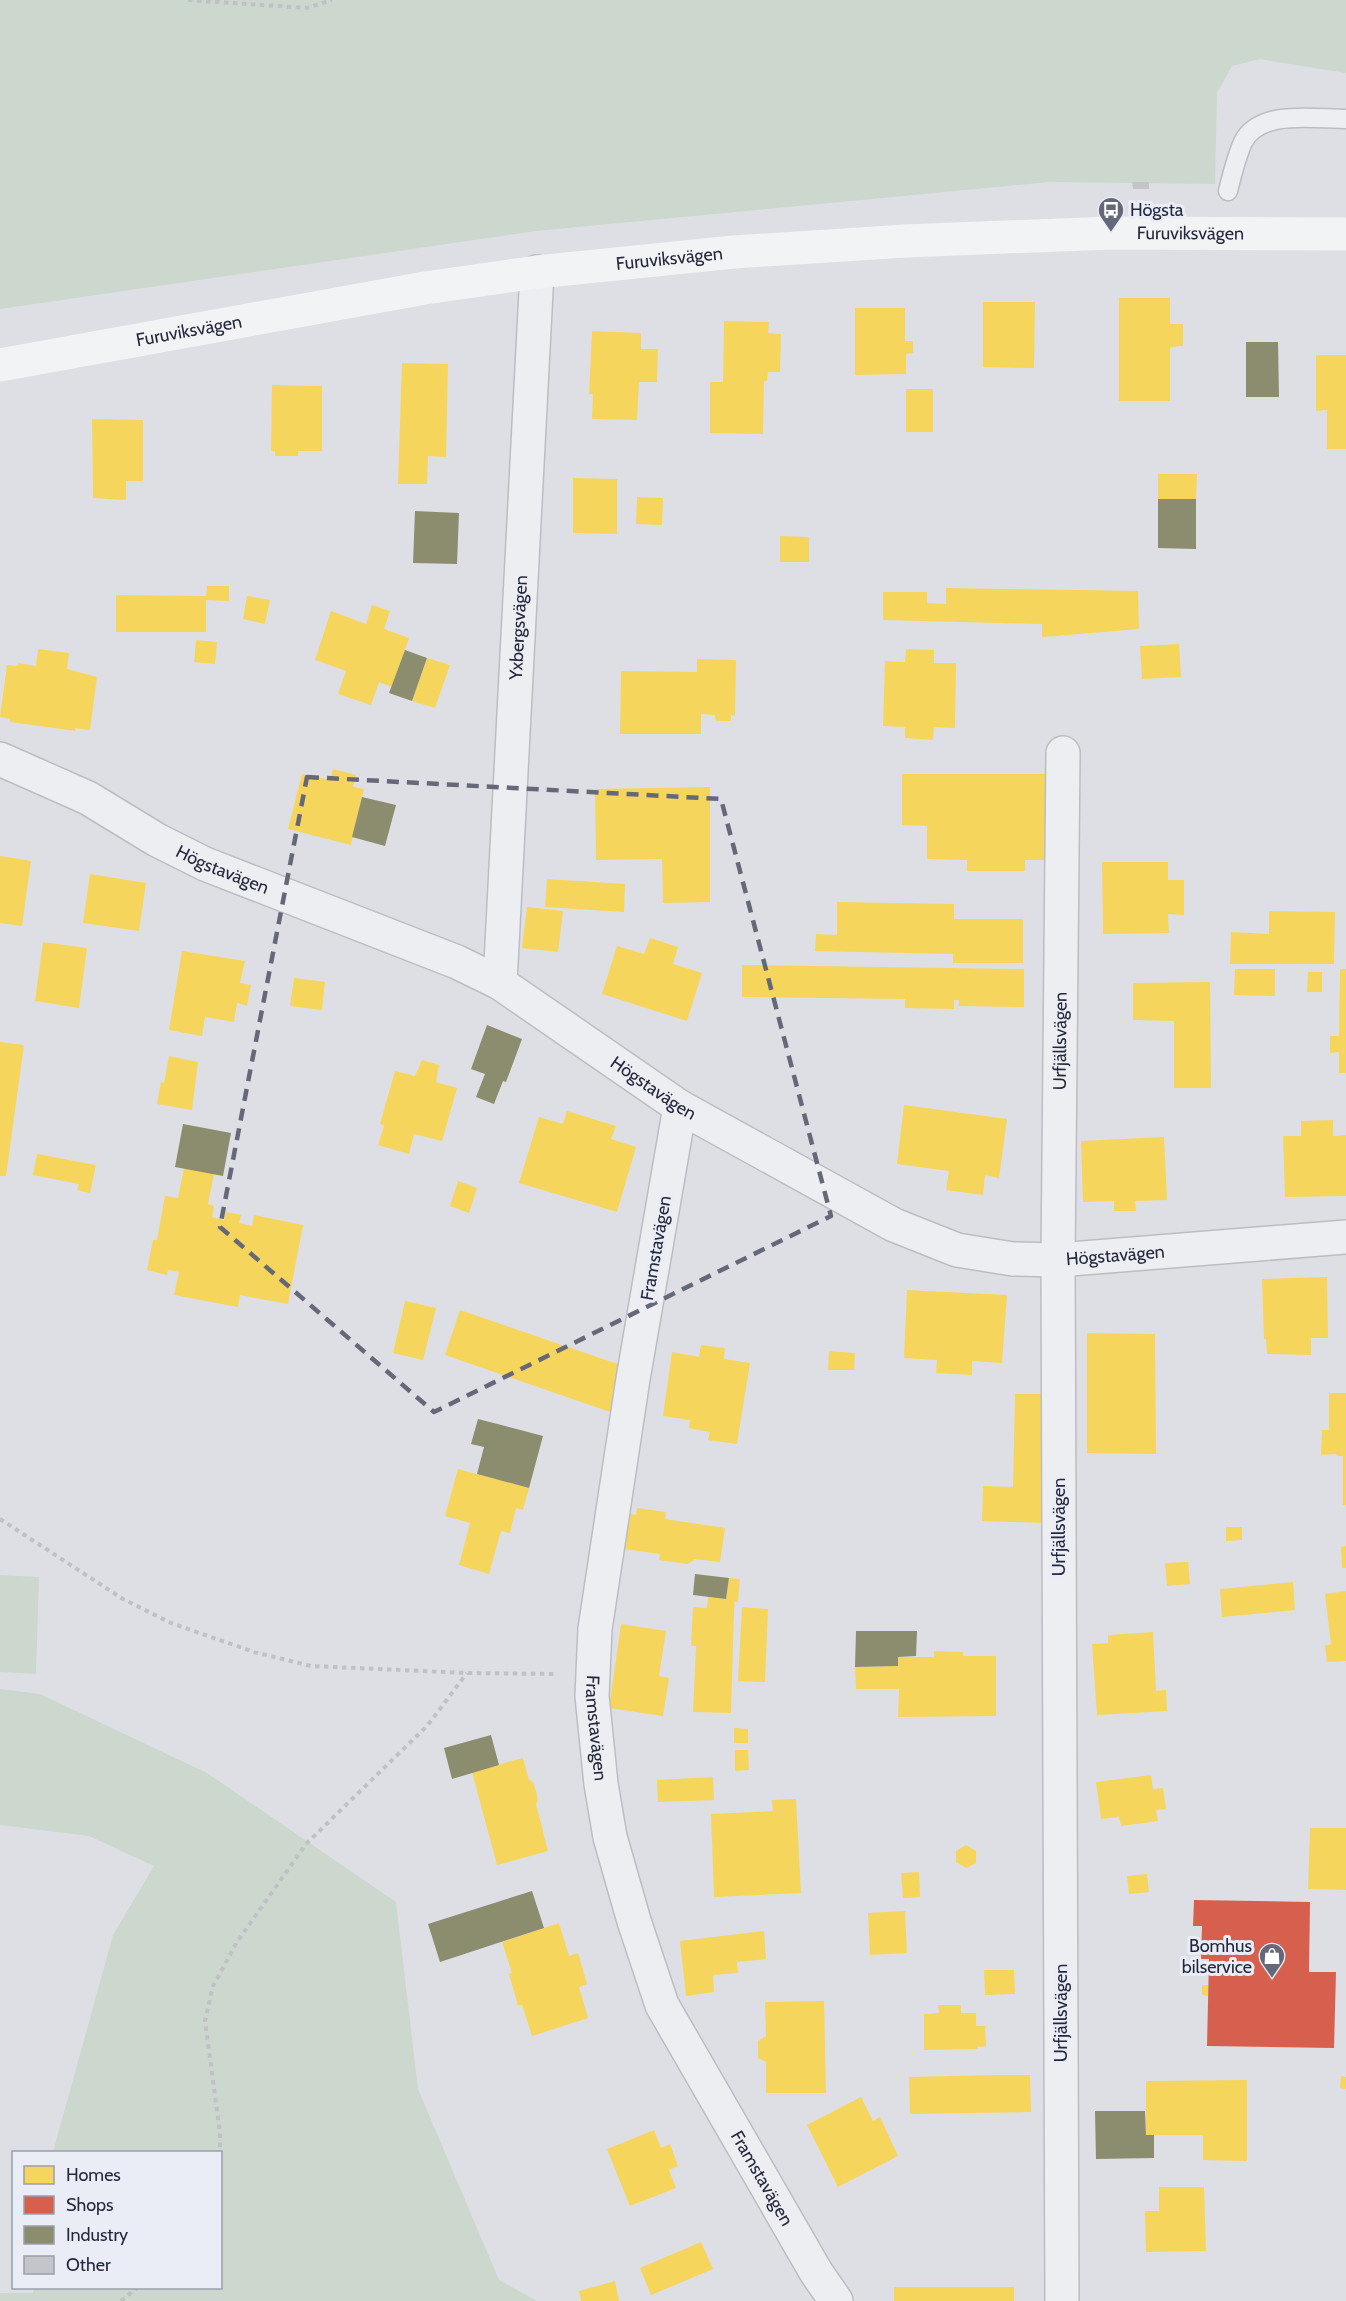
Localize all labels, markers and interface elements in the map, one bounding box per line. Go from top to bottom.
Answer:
bus stop icon: Högsta [1096,195,1126,233]
place label: Högsta [1130,199,1184,221]
street label: Furuviksvägen [1137,222,1244,245]
street label: Furuviksvägen [615,242,724,275]
street label: Furuviksvägen [134,310,244,351]
street label: Yxbergsvägen [505,575,532,681]
street label: Högstavägen [172,840,272,899]
street label: Urfjällsvägen [1049,992,1072,1090]
street label: Högstavägen [606,1051,700,1125]
street label: Framstavägen [636,1194,676,1302]
street label: Högstavägen [1065,1241,1166,1270]
street label: Urfjällsvägen [1048,1478,1070,1576]
street label: Framstavägen [581,1675,612,1782]
place label: Bomhus bilservice [1182,1935,1252,1978]
shop icon: Bomhus bilservice [1257,1941,1287,1979]
street label: Urfjällsvägen [1050,1964,1072,2062]
street label: Framstavägen [726,2127,798,2230]
legend [12,2151,222,2289]
text: Homes [66,2164,121,2186]
text: Shops [66,2194,114,2216]
text: Industry [66,2224,128,2246]
text: Other [66,2254,111,2276]

